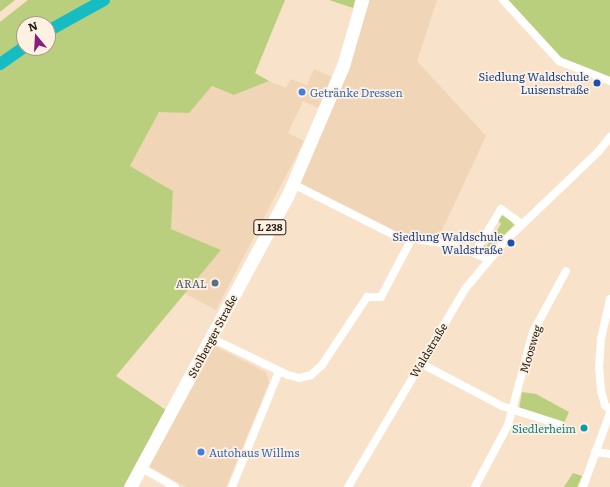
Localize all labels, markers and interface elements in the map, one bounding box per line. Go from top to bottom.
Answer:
north arrow [16,16,56,56]
text: N [26,17,39,35]
place label: Siedlung Waldschule Luisenstraße [478,70,589,96]
marker: Siedlung Waldschule Luisenstraße [592,78,602,88]
place label: Getränke Dressen [310,85,403,99]
marker: Getränke Dressen [297,87,307,97]
road number: L 238 [253,219,287,235]
place label: Siedlung Waldschule Waldstraße [392,230,503,256]
marker: Siedlung Waldschule Waldstraße [506,238,516,248]
place label: ARAL [176,276,207,290]
marker: ARAL [210,278,220,288]
street label: Stolberger Straße [185,292,239,380]
street label: Waldstraße [407,320,449,380]
street label: Moosweg [516,323,544,375]
place label: Siedlerheim [512,421,576,435]
marker: Siedlerheim [579,423,589,433]
place label: Autohaus Willms [209,445,299,459]
marker: Autohaus Willms [196,447,206,457]

